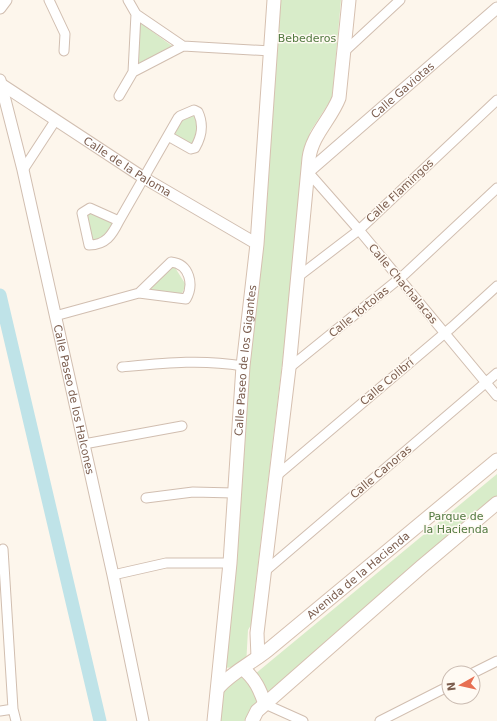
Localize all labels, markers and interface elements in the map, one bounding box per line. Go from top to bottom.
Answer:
park label: Bebederos [278,32,337,45]
street label: Calle Gaviotas [368,59,437,121]
street label: Calle de la Paloma [81,134,174,199]
street label: Calle Flamingos [364,156,436,225]
street label: Calle Chachalacas [366,241,440,327]
street label: Calle Paseo de los Gigantes [232,284,259,436]
street label: Calle Tórtolas [326,284,392,340]
street label: Calle Paseo de los Halcones [51,323,97,476]
street label: Calle Colibrí [358,355,417,408]
street label: Calle Canoras [348,442,414,501]
park label: Parque de la Hacienda [424,510,488,536]
street label: Avenida de la Hacienda [304,529,412,622]
north arrow [441,665,481,705]
text: N [445,681,459,692]

